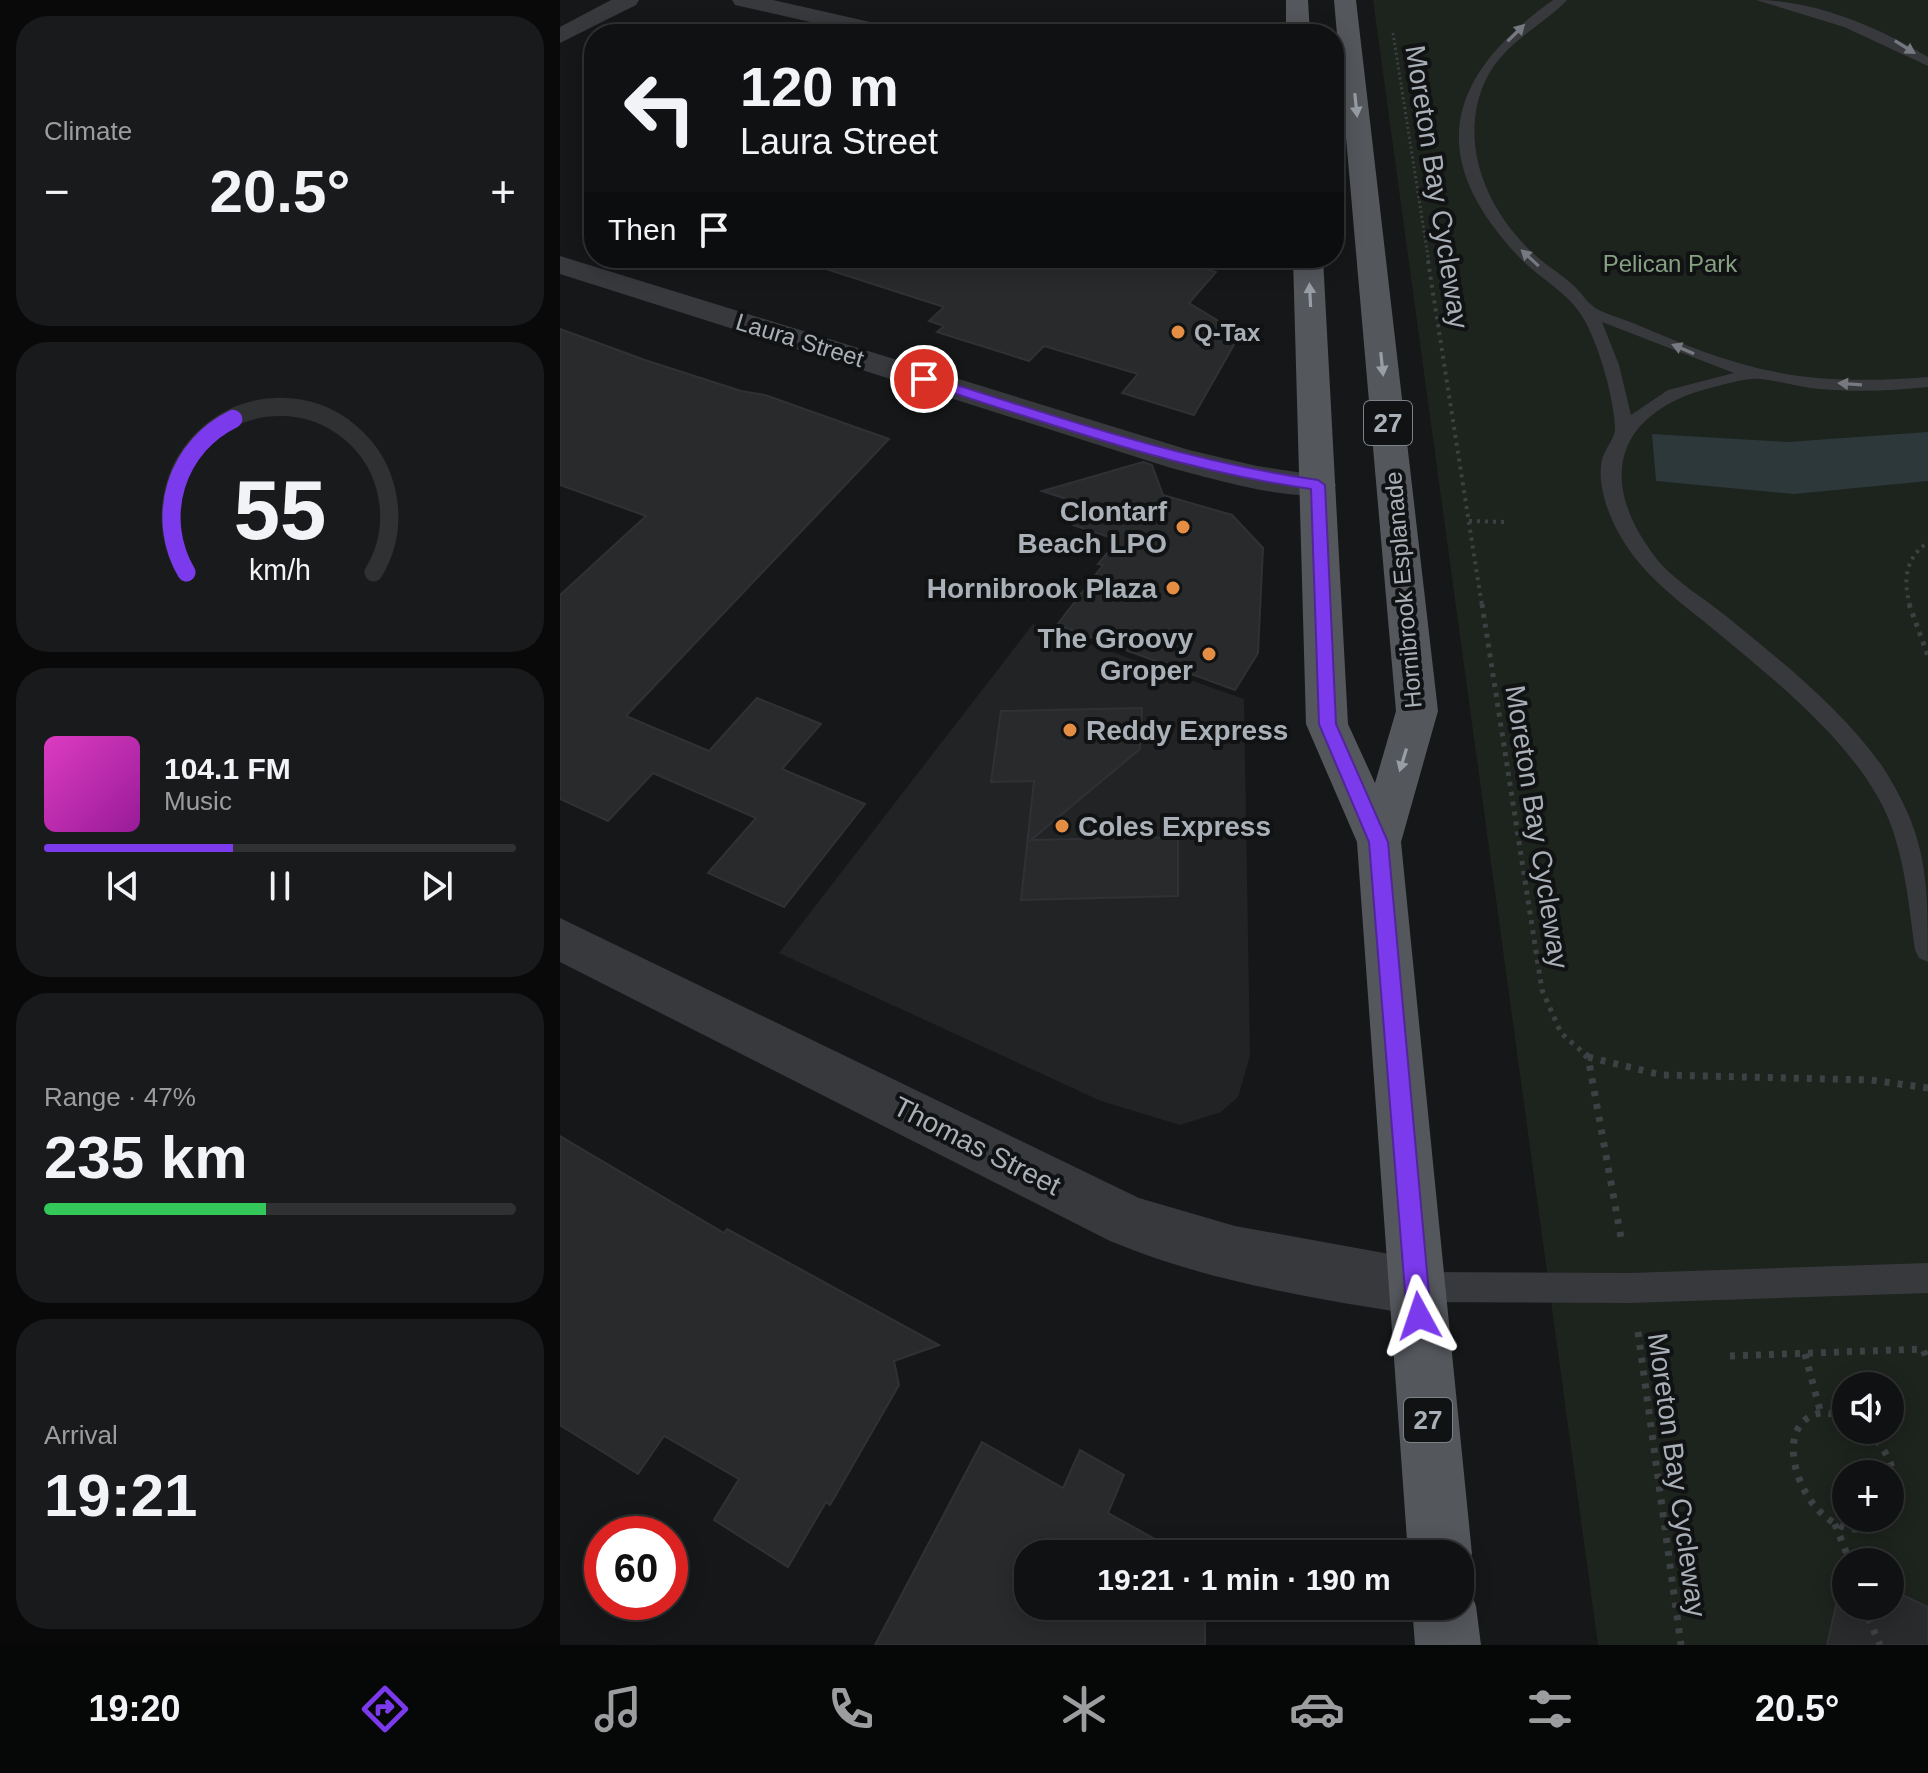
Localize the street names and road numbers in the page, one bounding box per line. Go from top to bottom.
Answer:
street label: Moreton Bay Cycleway [1399,43,1475,331]
street label: Laura Street [733,308,867,372]
road number: 27 [1364,401,1412,445]
street label: Hornibrook Esplanade [1379,471,1427,709]
street label: Moreton Bay Cycleway [1499,683,1575,971]
street label: Thomas Street [888,1091,1066,1202]
street label: Moreton Bay Cycleway [1642,1331,1712,1619]
road number: 27 [1404,1398,1452,1442]

